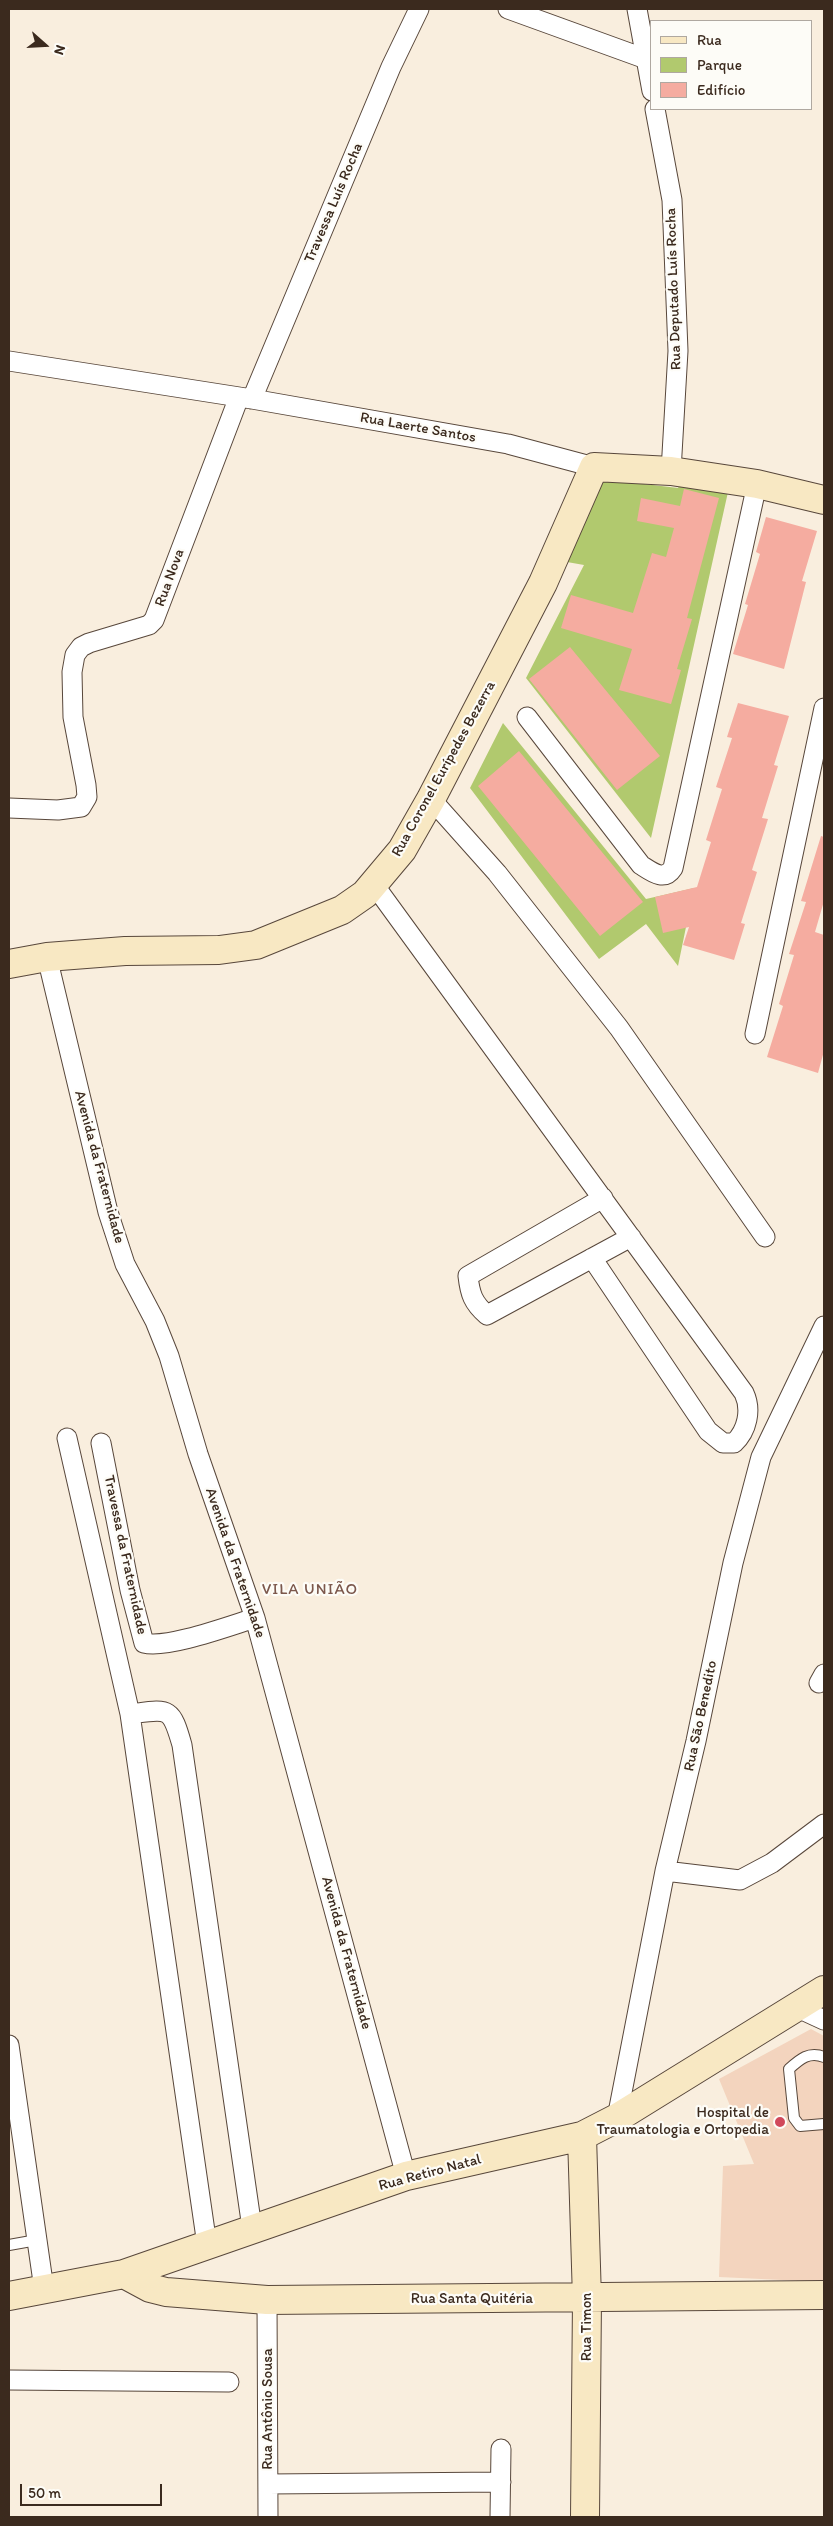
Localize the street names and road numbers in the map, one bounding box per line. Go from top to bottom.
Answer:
street label: Travessa Luís Rocha [301,141,367,265]
street label: Rua Deputado Luís Rocha [662,208,686,370]
street label: Rua Laerte Santos [359,409,477,447]
street label: Rua Nova [151,547,189,609]
street label: Rua Coronel Eurípedes Bezerra [388,678,500,860]
street label: Avenida da Fraternidade [70,1089,128,1245]
street label: Travessa da Fraternidade [99,1474,151,1636]
street label: Avenida da Fraternidade [201,1486,269,1640]
street label: Rua São Benedito [680,1659,722,1773]
street label: Avenida da Fraternidade [317,1875,375,2031]
street label: Rua Retiro Natal [377,2151,483,2195]
street label: Rua Santa Quitéria [411,2290,533,2308]
street label: Rua Timon [578,2293,596,2361]
street label: Rua Antônio Sousa [259,2348,277,2470]

